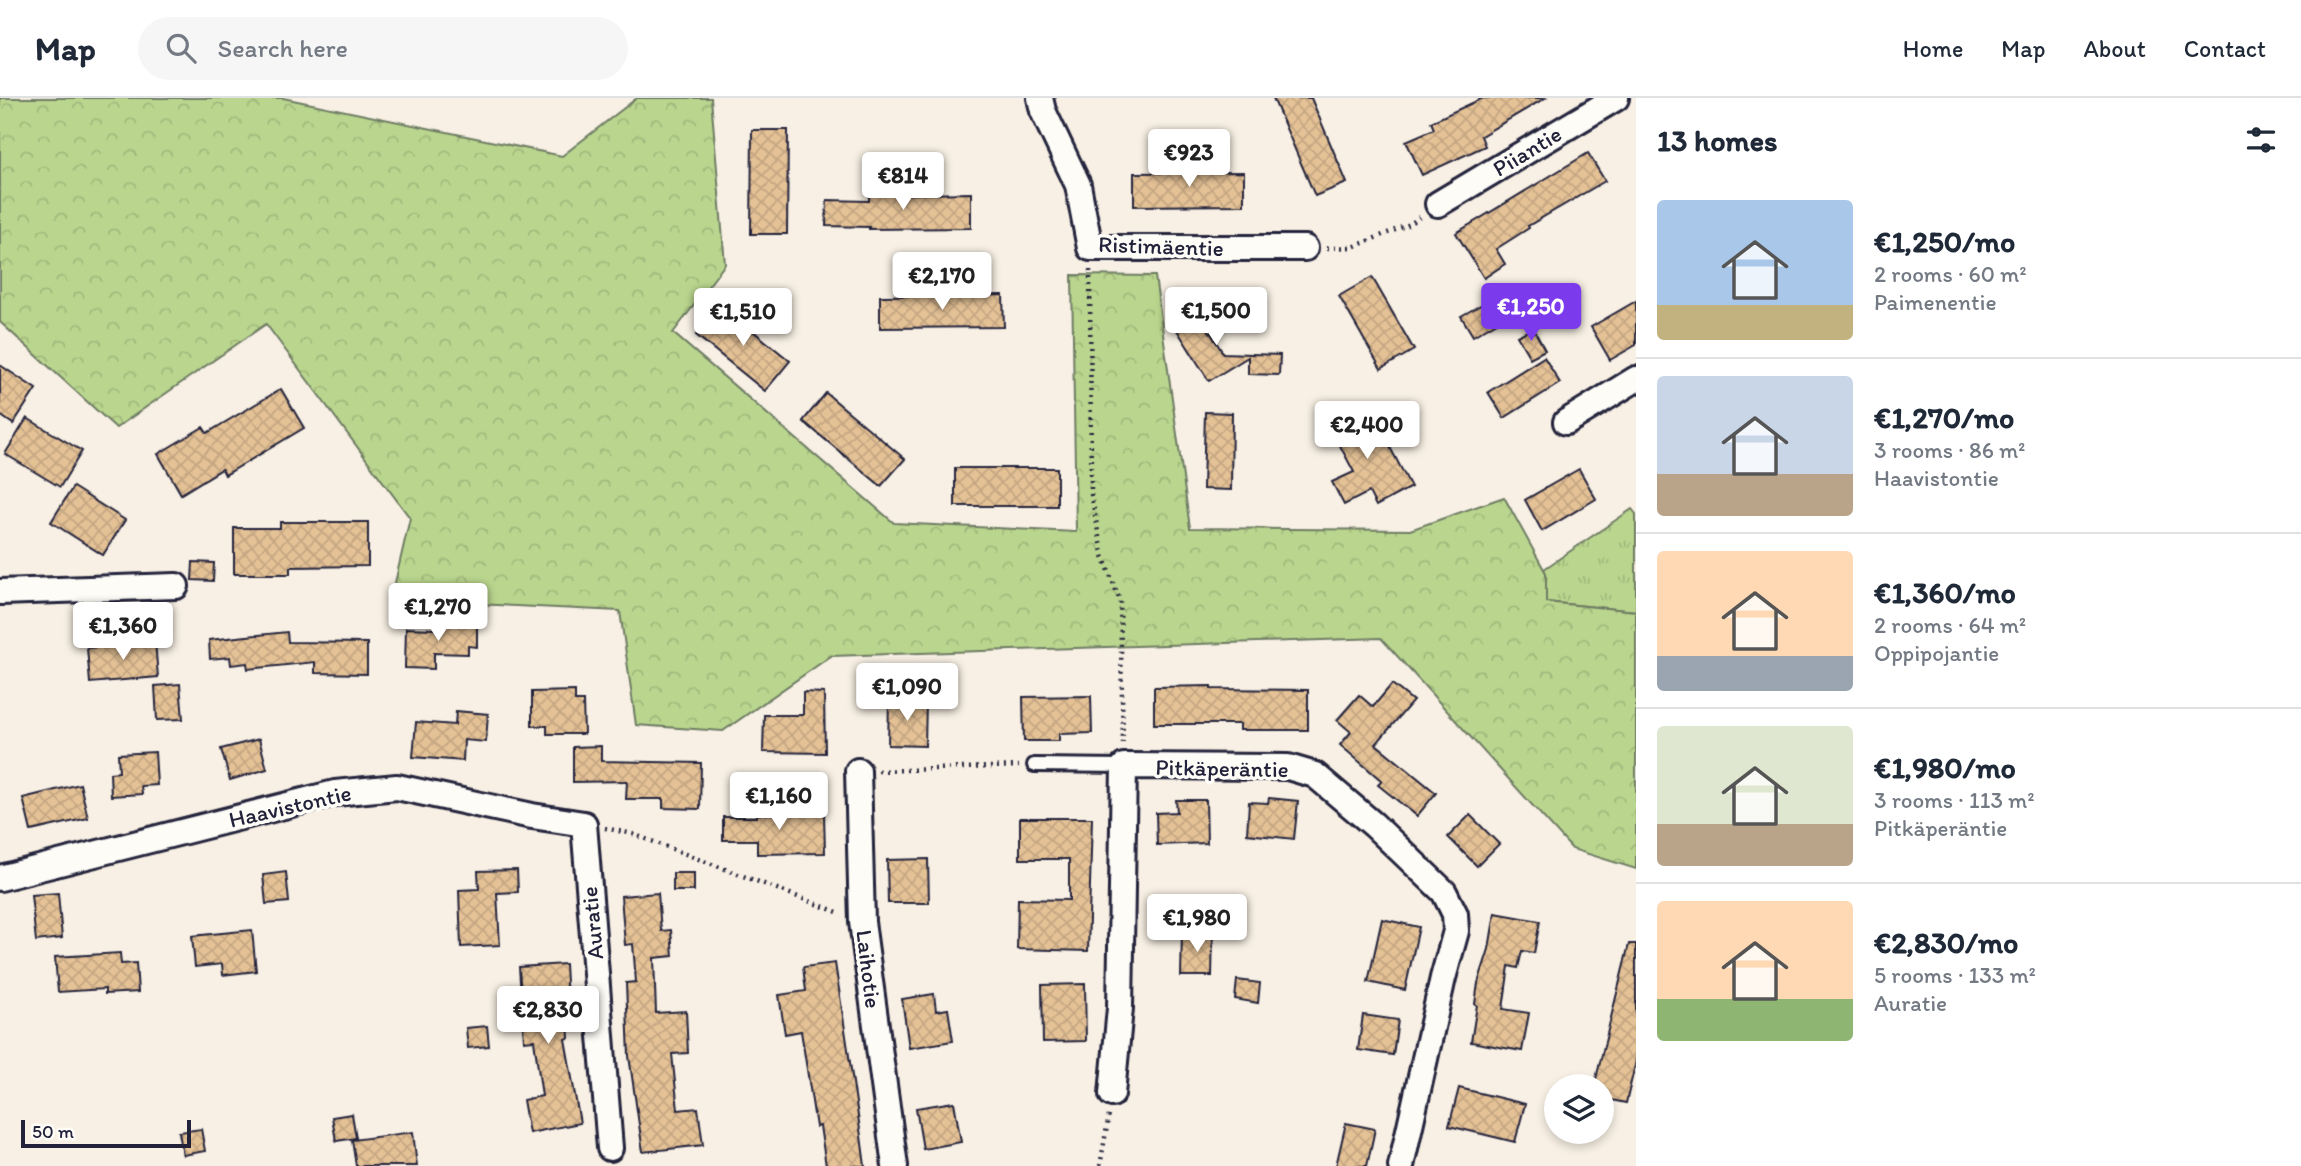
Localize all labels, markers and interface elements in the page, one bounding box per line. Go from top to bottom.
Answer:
search box [138,17,628,80]
text: Map [35,29,96,68]
icon: search [162,29,200,67]
text: Search here [218,32,348,64]
text: Home [1903,34,1963,63]
text: Map [2001,34,2045,63]
text: About [2083,34,2146,63]
text: Contact [2184,34,2266,63]
street label: Piiantie [1488,120,1566,182]
icon: filters [2242,121,2280,159]
text: 13 homes [1657,122,1777,159]
pin: €923 [1148,130,1230,189]
text: €923 [1164,138,1214,166]
pin: €814 [862,152,944,212]
text: €814 [878,161,928,189]
text: €1,250/mo [1874,223,2015,260]
icon: home [1713,228,1797,312]
street label: Ristimäentie [1098,230,1224,262]
pin: €2,170 [885,252,999,312]
text: 2 rooms · 60 m² [1874,260,2027,288]
text: €2,170 [909,261,975,289]
pin: €1,250 [1474,284,1588,343]
pin: €1,510 [686,288,800,348]
pin: €1,500 [1159,288,1273,347]
text: Paimenentie [1874,288,1997,316]
text: €1,250 [1497,292,1565,320]
text: €1,500 [1181,296,1251,324]
text: €1,510 [710,297,776,325]
text: €1,270/mo [1874,399,2014,436]
pin: €2,400 [1310,402,1424,461]
icon: home [1713,404,1797,488]
text: €2,400 [1331,410,1403,438]
text: 3 rooms · 86 m² [1874,436,2026,464]
text: Haavistontie [1874,464,1999,492]
text: €1,360/mo [1874,574,2016,611]
icon: home [1713,579,1797,663]
pin: €1,270 [381,584,495,643]
text: €1,270 [405,592,471,620]
pin: €1,360 [66,602,180,662]
text: €1,360 [89,611,157,639]
text: 2 rooms · 64 m² [1874,611,2026,639]
text: Oppipojantie [1874,639,1999,667]
pin: €1,090 [850,664,964,723]
text: €1,090 [872,672,942,700]
text: €1,980/mo [1874,749,2016,786]
street label: Pitkäperäntie [1155,753,1289,783]
icon: home [1713,754,1797,838]
pin: €1,160 [722,772,836,832]
street label: Haavistontie [226,778,354,834]
text: €1,160 [746,781,812,809]
text: 3 rooms · 113 m² [1874,786,2035,814]
text: Pitkäperäntie [1874,814,2007,842]
street label: Auratie [575,885,609,961]
pin: €1,980 [1140,894,1254,954]
text: €1,980 [1163,903,1231,931]
text: €2,830/mo [1874,924,2018,961]
street label: Laihotie [850,928,888,1010]
icon: home [1713,929,1797,1013]
text: 5 rooms · 133 m² [1874,961,2036,989]
pin: €2,830 [491,986,605,1046]
text: Auratie [1874,989,1947,1017]
text: €2,830 [513,995,583,1023]
map controls [1544,1074,1614,1144]
button: layers [1544,1074,1614,1144]
scale bar [21,1117,191,1149]
text: 50 m [32,1120,74,1143]

